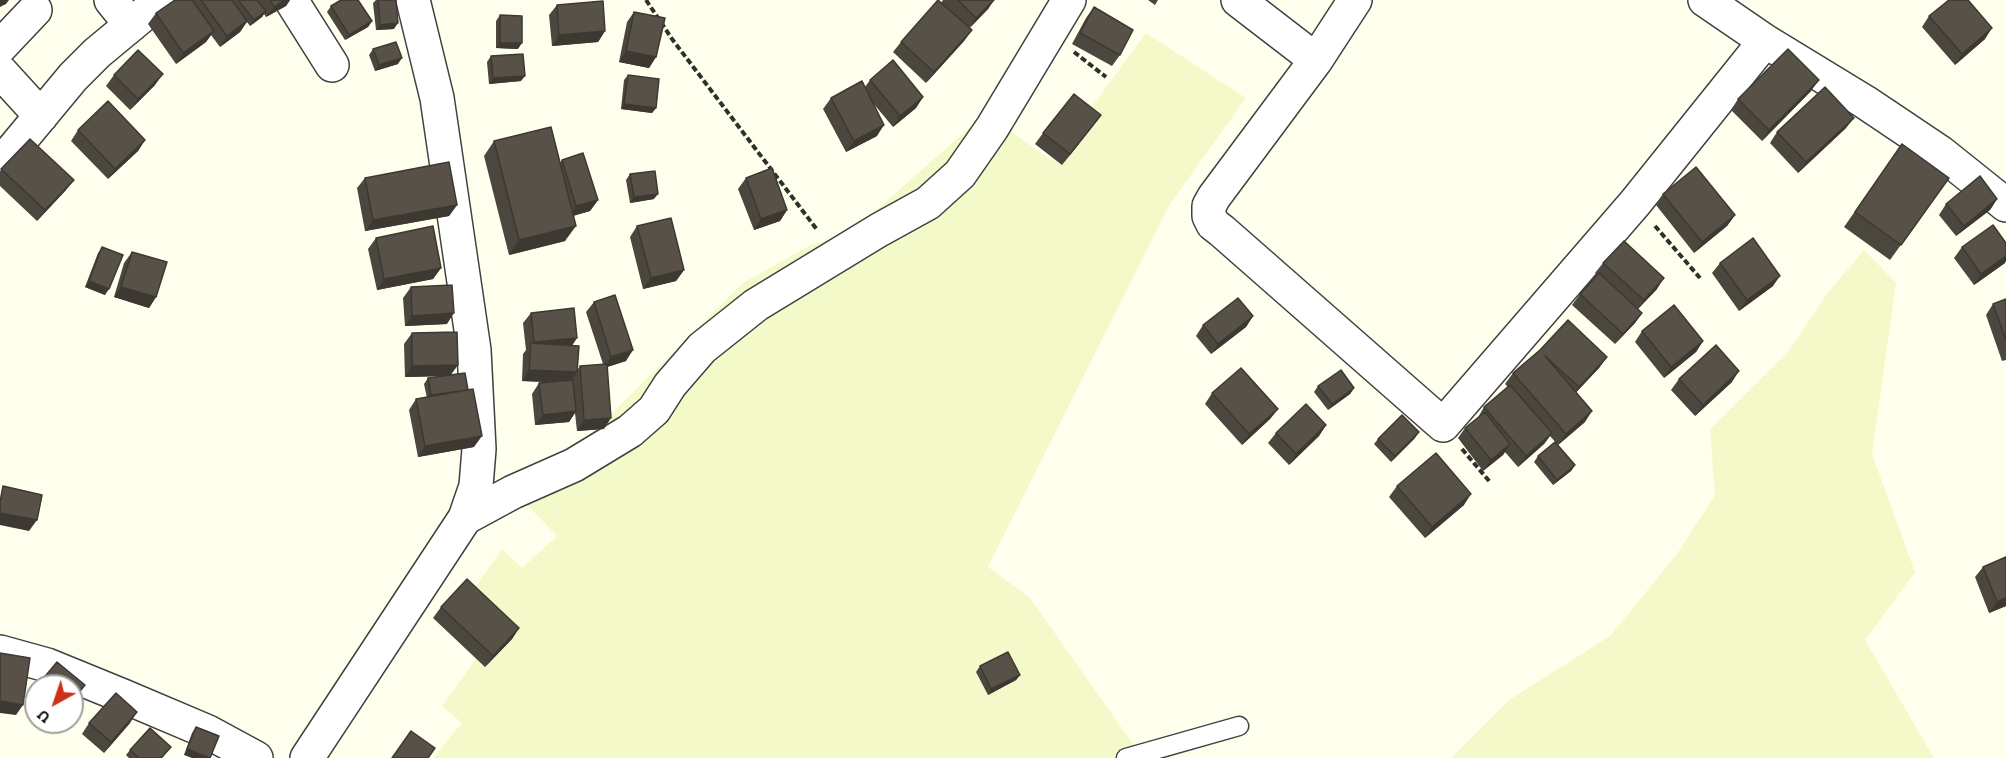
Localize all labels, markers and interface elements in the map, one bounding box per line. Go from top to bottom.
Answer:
north arrow [24,674,84,734]
text: U [33,706,54,728]

